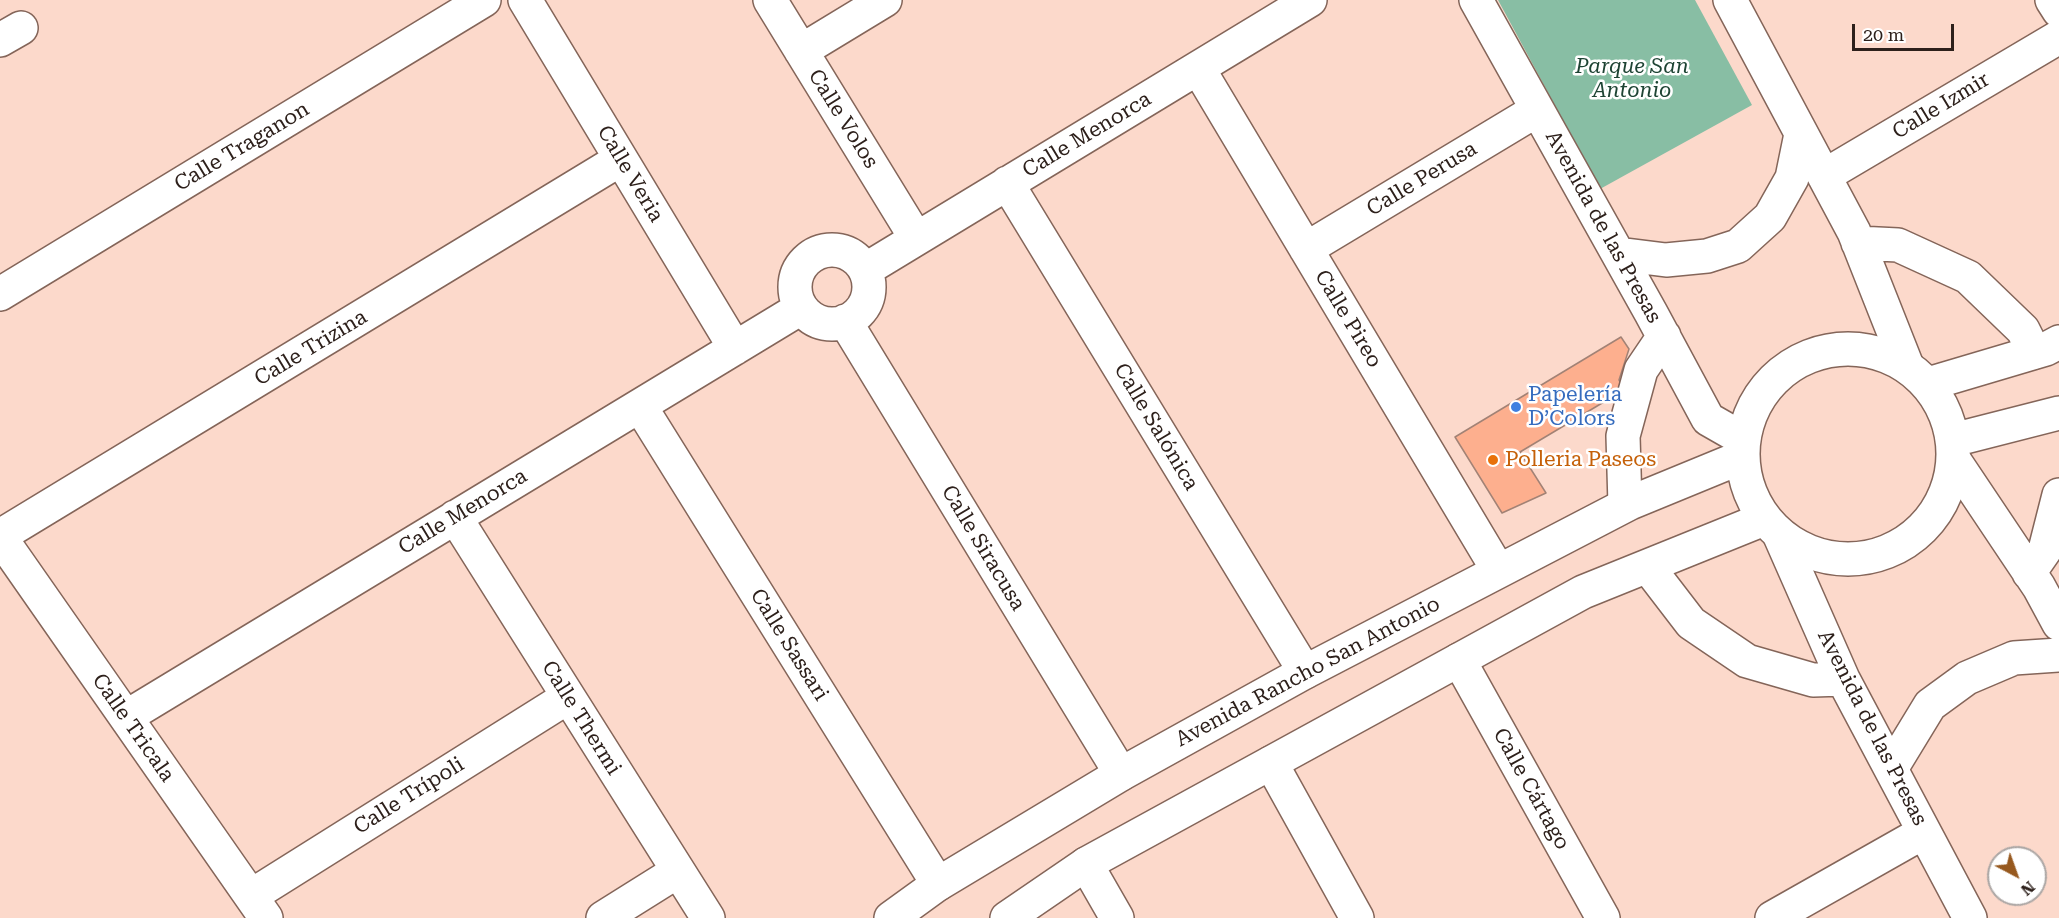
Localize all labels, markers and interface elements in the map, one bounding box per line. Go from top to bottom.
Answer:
scale bar [1855,12,1957,50]
text: 20 m [1863,24,1904,45]
park label: Parque San Antonio [1575,54,1689,104]
street label: Calle Volos [803,65,883,173]
street label: Calle Izmir [1888,67,1994,145]
street label: Calle Menorca [1018,87,1156,183]
street label: Calle Traganon [170,97,314,197]
street label: Calle Veria [591,121,669,227]
street label: Avenida de las Presas [1540,126,1666,328]
street label: Calle Perusa [1362,136,1482,222]
street label: Calle Pireo [1309,266,1387,372]
street label: Calle Trizina [250,305,372,391]
street label: Calle Salónica [1108,359,1204,495]
place label: Papelería D’Colors [1528,382,1622,432]
marker: Papelería D’Colors [1509,400,1523,414]
place label: Polleria Paseos [1505,447,1656,473]
marker: Polleria Paseos [1486,453,1500,467]
street label: Calle Menorca [394,464,532,560]
street label: Calle Siracusa [936,481,1030,615]
street label: Calle Sassari [745,584,833,706]
street label: Avenida Rancho San Antonio [1171,591,1445,753]
street label: Avenida de las Presas [1812,626,1932,830]
street label: Calle Thermi [536,656,626,780]
street label: Calle Tricala [86,669,180,787]
street label: Calle Cártago [1487,724,1575,854]
street label: Calle Trípoli [349,752,469,840]
north arrow [1987,846,2047,906]
text: N [2017,877,2039,900]

